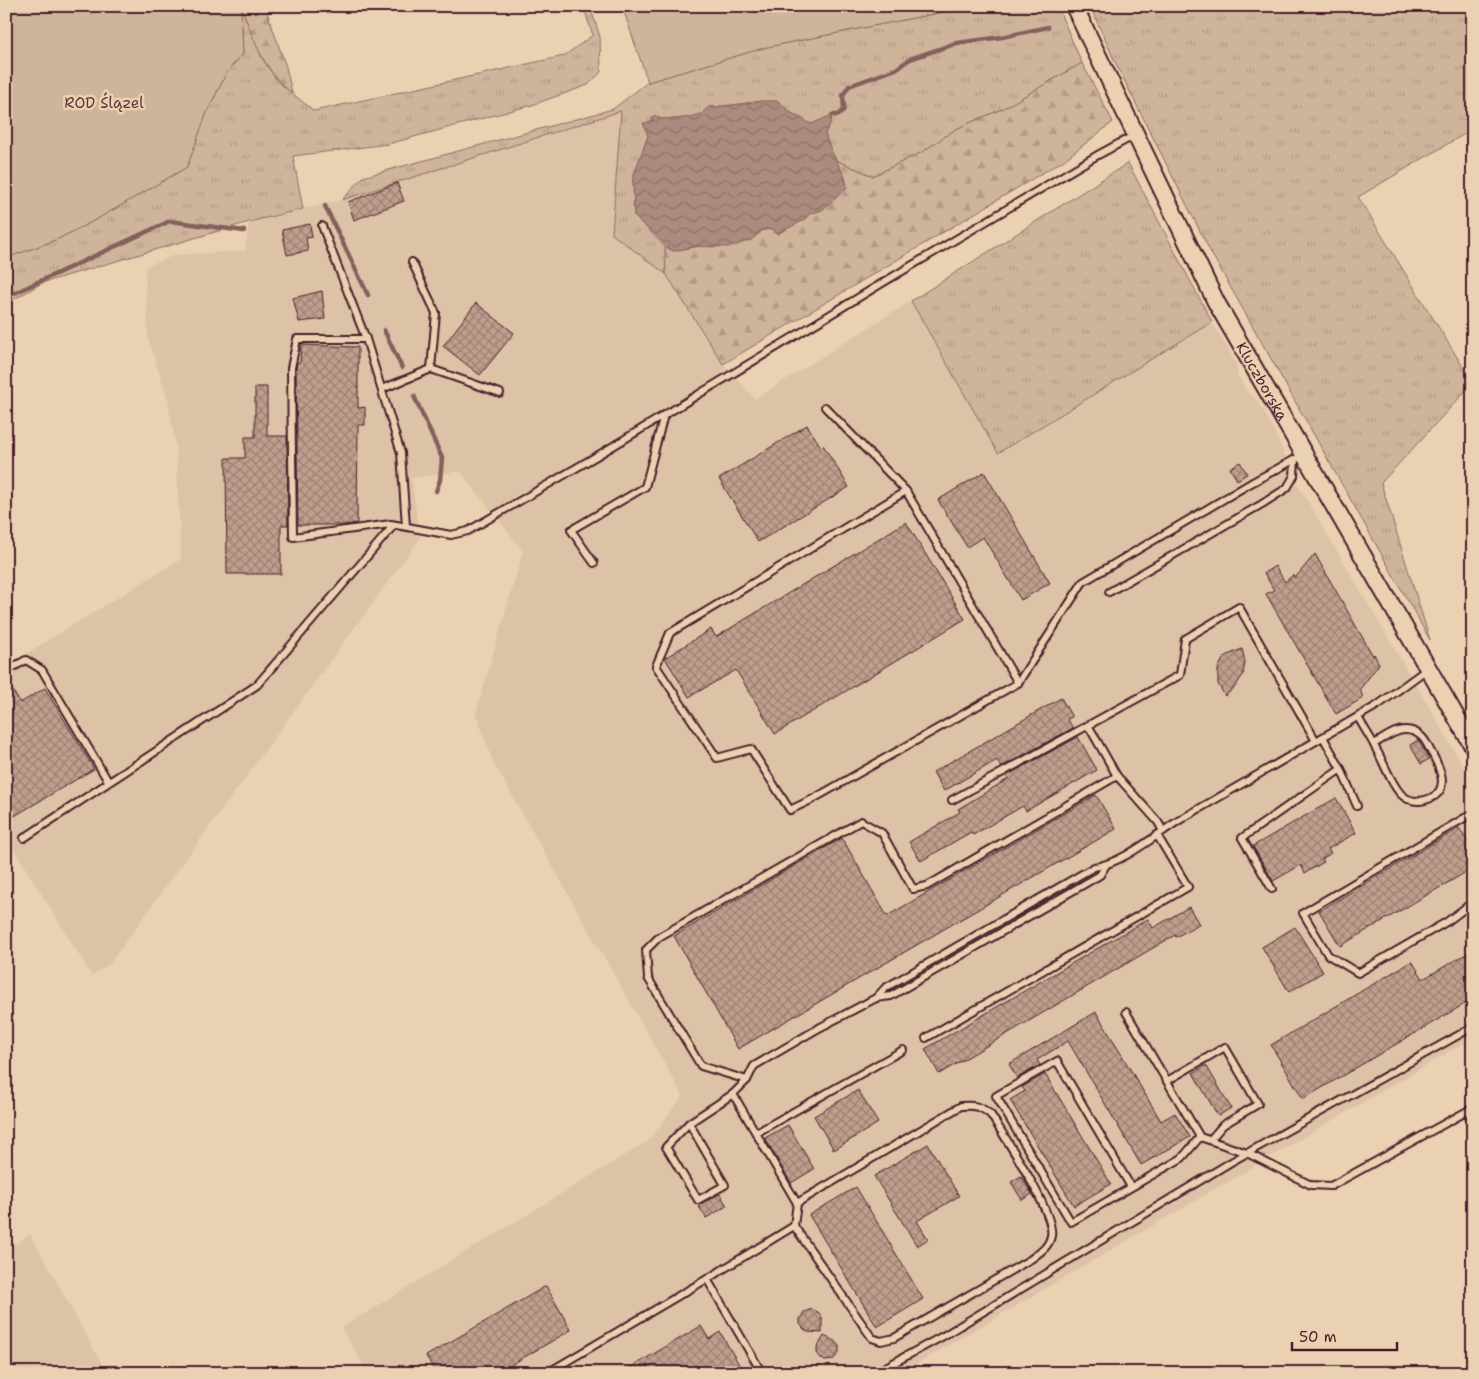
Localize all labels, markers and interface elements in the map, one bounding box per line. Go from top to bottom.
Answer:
park label: ROD Ślązel [64,92,144,113]
street label: Kluczborska [1231,339,1293,425]
scale bar [1292,1319,1396,1351]
text: 50 m [1299,1327,1337,1347]

